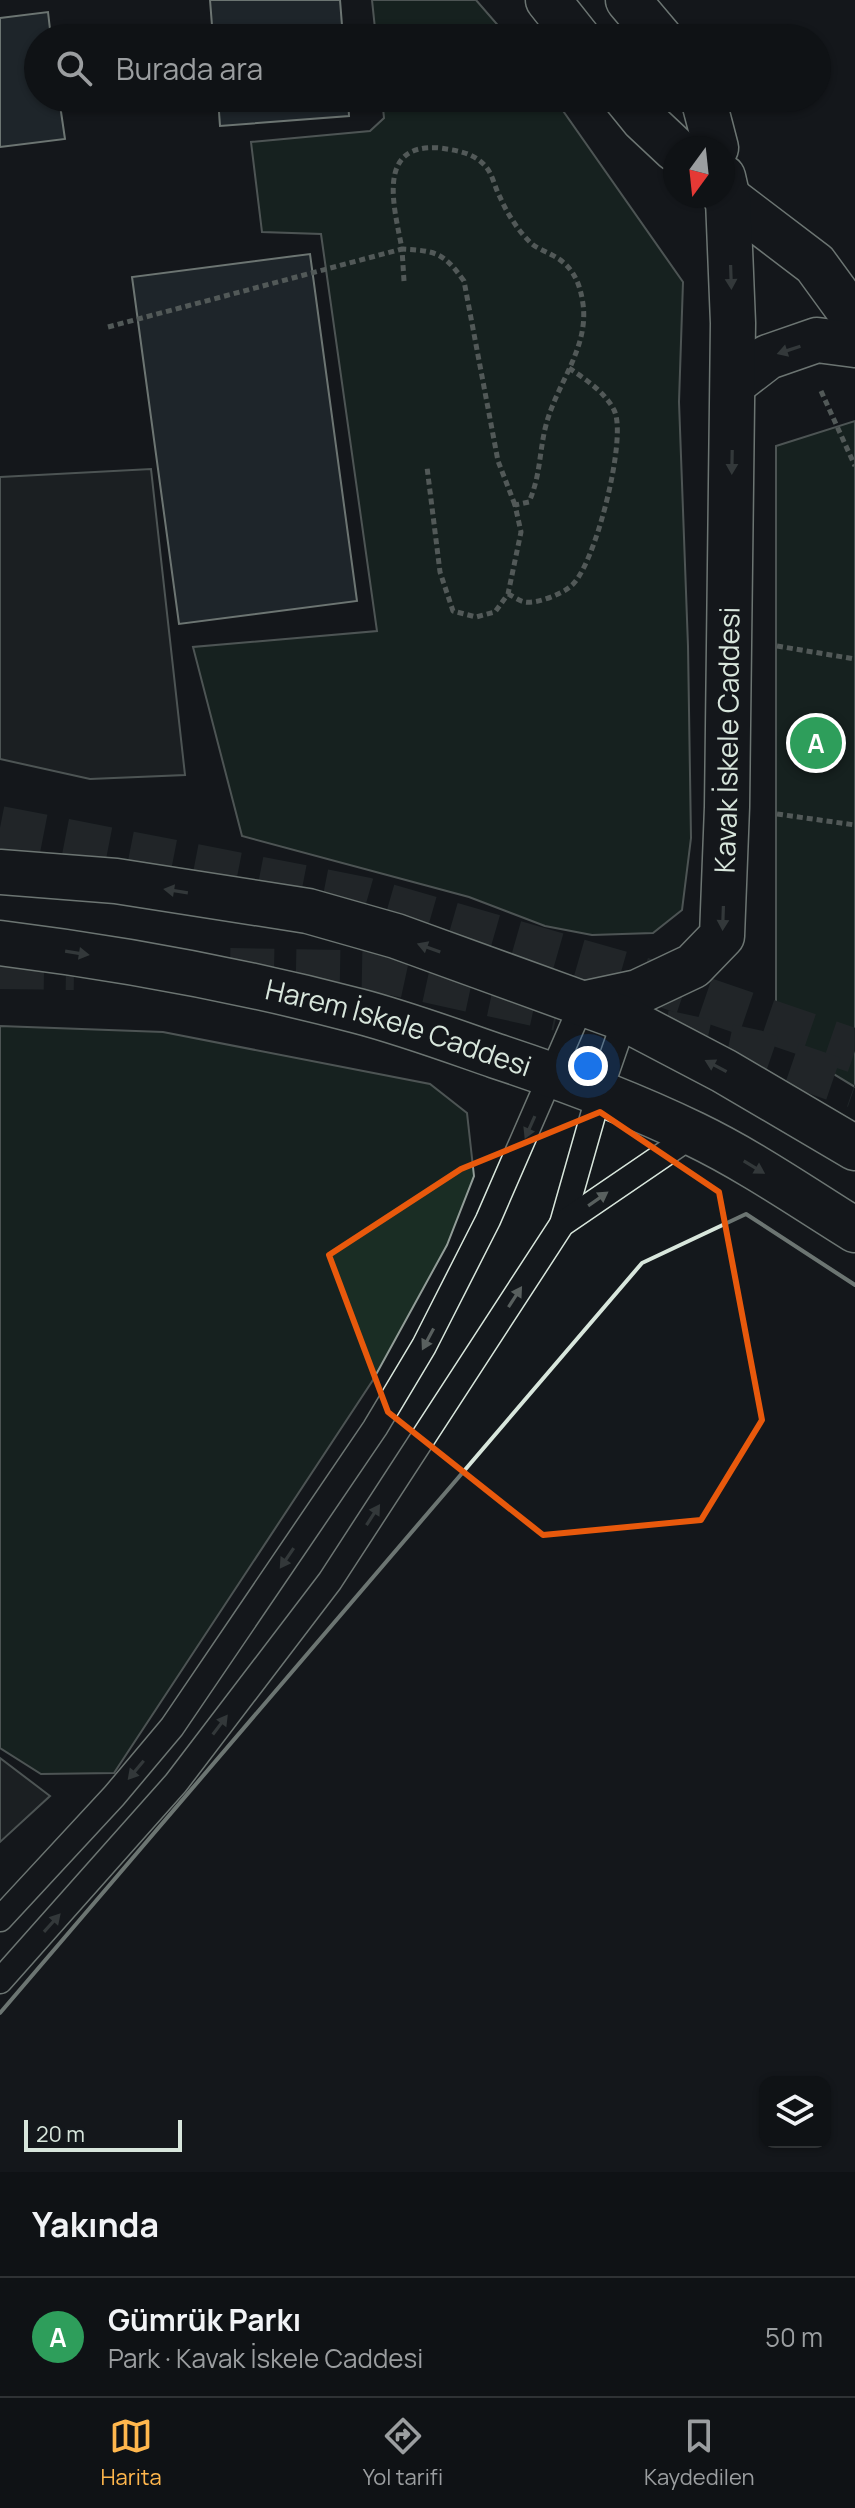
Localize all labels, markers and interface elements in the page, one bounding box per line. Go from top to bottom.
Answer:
search box [24,24,831,112]
icon: search [52,46,96,90]
text: Burada ara [116,48,263,89]
north arrow [663,136,735,208]
one-way arrow [725,265,738,290]
one-way arrow [777,344,801,356]
one-way arrow [725,450,738,475]
street label: Kavak İskele Caddesi [704,607,747,874]
pin: A [790,713,842,773]
one-way arrow [164,884,189,896]
one-way arrow [716,906,729,931]
one-way arrow [417,941,441,954]
one-way arrow [65,947,90,960]
street label: Harem İskele Caddesi [262,969,537,1085]
your location [568,1046,608,1086]
one-way arrow [704,1059,727,1073]
one-way arrow [523,1116,536,1139]
one-way arrow [743,1160,765,1174]
one-way arrow [588,1192,609,1207]
one-way arrow [508,1286,522,1308]
one-way arrow [421,1328,434,1351]
one-way arrow [365,1504,380,1525]
one-way arrow [280,1547,295,1569]
one-way arrow [212,1715,228,1735]
one-way arrow [128,1760,145,1780]
one-way arrow [42,1913,60,1932]
map controls [759,2076,831,2148]
button: layers [759,2076,831,2148]
scale bar [24,2116,182,2152]
text: 20 m [36,2119,85,2149]
text: Yakında [32,2201,159,2247]
text: Gümrük Parkı [108,2299,301,2340]
text: A [49,2319,67,2355]
text: 50 m [765,2319,823,2355]
text: Park · Kavak İskele Caddesi [108,2340,423,2376]
tab: Harita [100,2414,162,2492]
tab: Yol tarifi [363,2414,443,2492]
tab: Kaydedilen [644,2414,755,2492]

